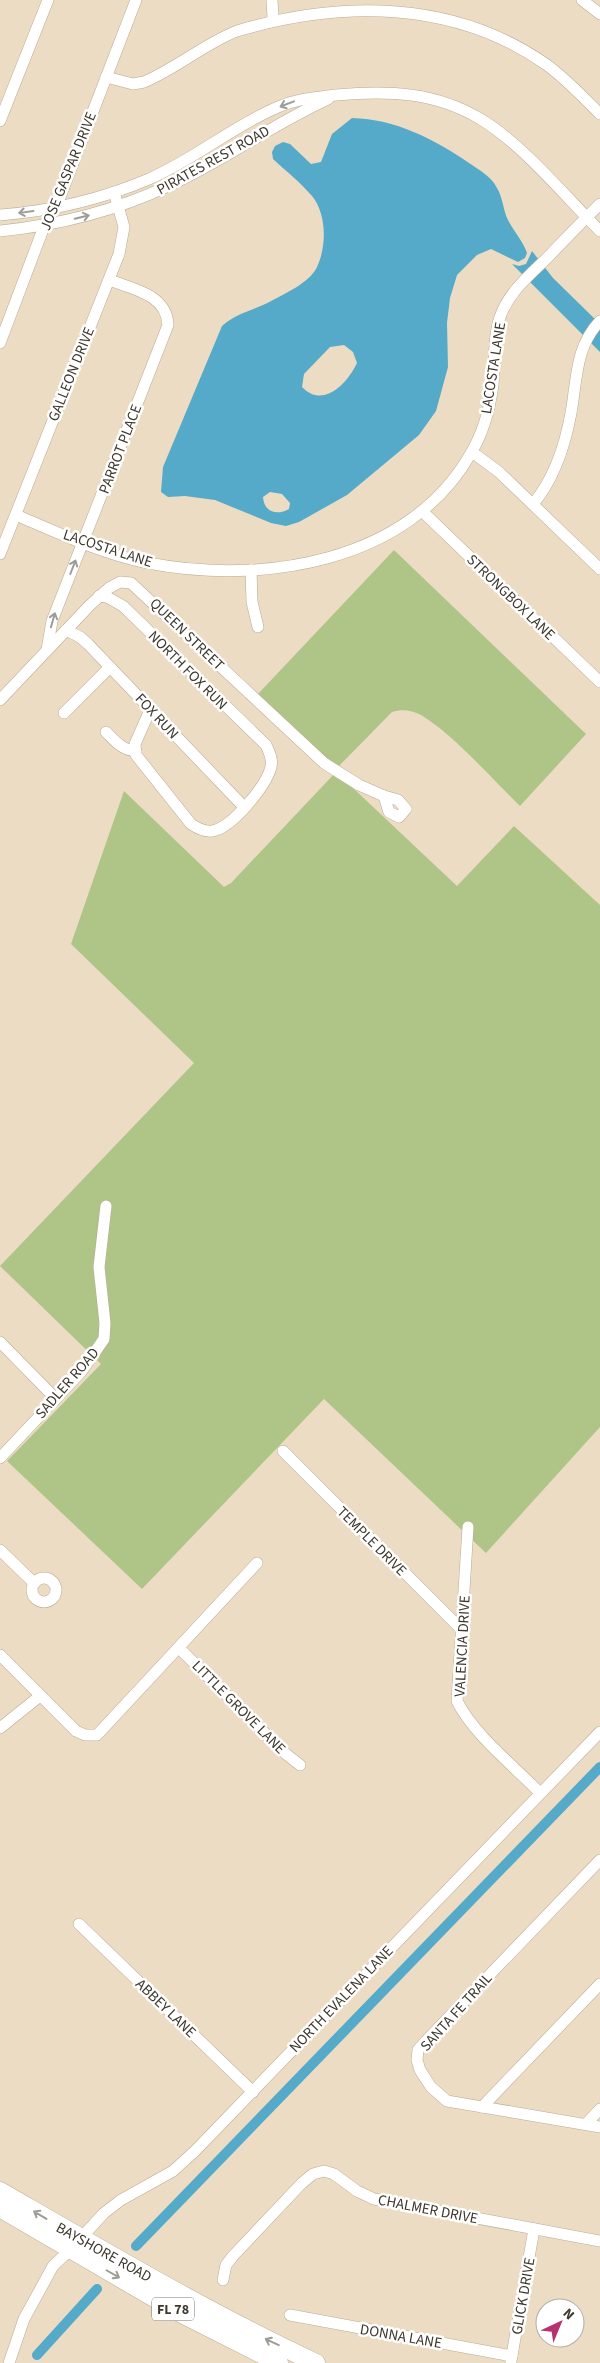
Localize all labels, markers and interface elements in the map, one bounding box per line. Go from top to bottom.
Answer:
one-way arrow [279,100,295,109]
street label: JOSE GASPAR DRIVE [35,109,102,234]
street label: PIRATES REST ROAD [153,121,273,200]
one-way arrow [18,208,34,218]
one-way arrow [74,212,90,222]
street label: LACOSTA LANE [476,321,511,416]
street label: GALLEON DRIVE [43,324,100,424]
street label: PARROT PLACE [94,401,147,497]
street label: LACOSTA LANE [60,524,155,573]
street label: STRONGBOX LANE [462,550,560,645]
one-way arrow [69,560,79,575]
street label: QUEEN STREET [145,593,229,675]
one-way arrow [49,613,59,629]
street label: NORTH FOX RUN [143,626,232,715]
street label: FOX RUN [130,689,183,744]
street label: SADLER ROAD [31,1343,104,1423]
street label: TEMPLE DRIVE [332,1502,411,1581]
street label: VALENCIA DRIVE [449,1595,476,1697]
street label: LITTLE GROVE LANE [187,1656,290,1759]
street label: NORTH EVALENA LANE [285,1941,398,2058]
street label: SANTA FE TRAIL [416,1969,497,2056]
street label: ABBEY LANE [131,1974,201,2043]
street label: CHALMER DRIVE [376,2190,480,2229]
one-way arrow [33,2210,47,2220]
street label: BAYSHORE ROAD [52,2217,155,2287]
street label: GLICK DRIVE [506,2256,541,2336]
one-way arrow [105,2270,119,2280]
road number: FL 78 [152,2298,194,2320]
north arrow [535,2298,585,2348]
text: N [558,2304,579,2325]
street label: DONNA LANE [358,2319,444,2354]
one-way arrow [265,2337,280,2347]

